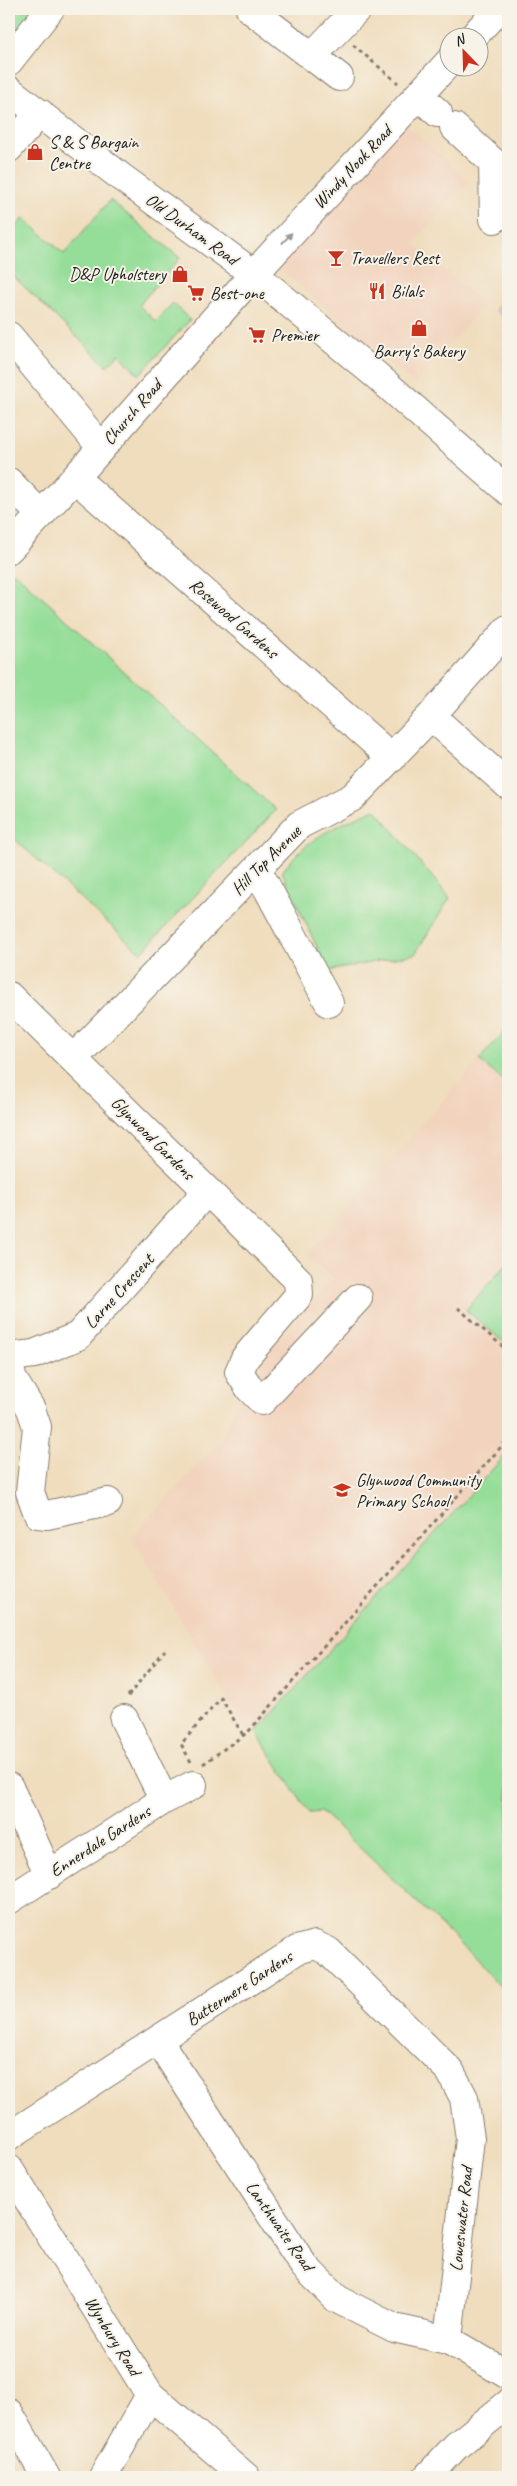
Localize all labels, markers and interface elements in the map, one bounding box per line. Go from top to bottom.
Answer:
north arrow [440,28,490,78]
text: N [452,30,469,50]
street label: Windy Nook Road [308,119,398,213]
place label: S & S Bargain Centre [49,131,139,174]
shop icon: S & S Bargain Centre [25,142,45,162]
street label: Old Durham Road [141,188,245,272]
one-way arrow [281,232,293,244]
place label: Travellers Rest [350,247,441,269]
bar icon: Travellers Rest [326,248,346,268]
place label: D&P Upholstery [69,263,168,285]
shop icon: D&P Upholstery [170,264,190,284]
place label: Bilals [391,280,425,302]
restaurant icon: Bilals [367,281,387,301]
place label: Best-one [210,282,265,304]
supermarket icon: Best-one [186,283,206,303]
shop icon: Barry's Bakery [409,318,429,338]
place label: Premier [271,324,320,346]
supermarket icon: Premier [247,325,267,345]
place label: Barry's Bakery [373,340,466,362]
street label: Church Road [98,373,168,449]
street label: Rosewood Gardens [185,573,284,664]
street label: Hill Top Avenue [226,820,306,900]
street label: Glynwood Gardens [107,1092,201,1186]
street label: Larne Crescent [79,1247,160,1333]
place label: Glynwood Community Primary School [356,1469,483,1512]
school or university icon: Glynwood Community Primary School [332,1480,352,1500]
street label: Ennerdale Gardens [45,1799,156,1882]
street label: Buttermere Gardens [182,1944,298,2031]
street label: Loweswater Road [445,2163,478,2272]
street label: Lanthwaite Road [241,2177,321,2277]
street label: Wynbury Road [80,2292,148,2382]

